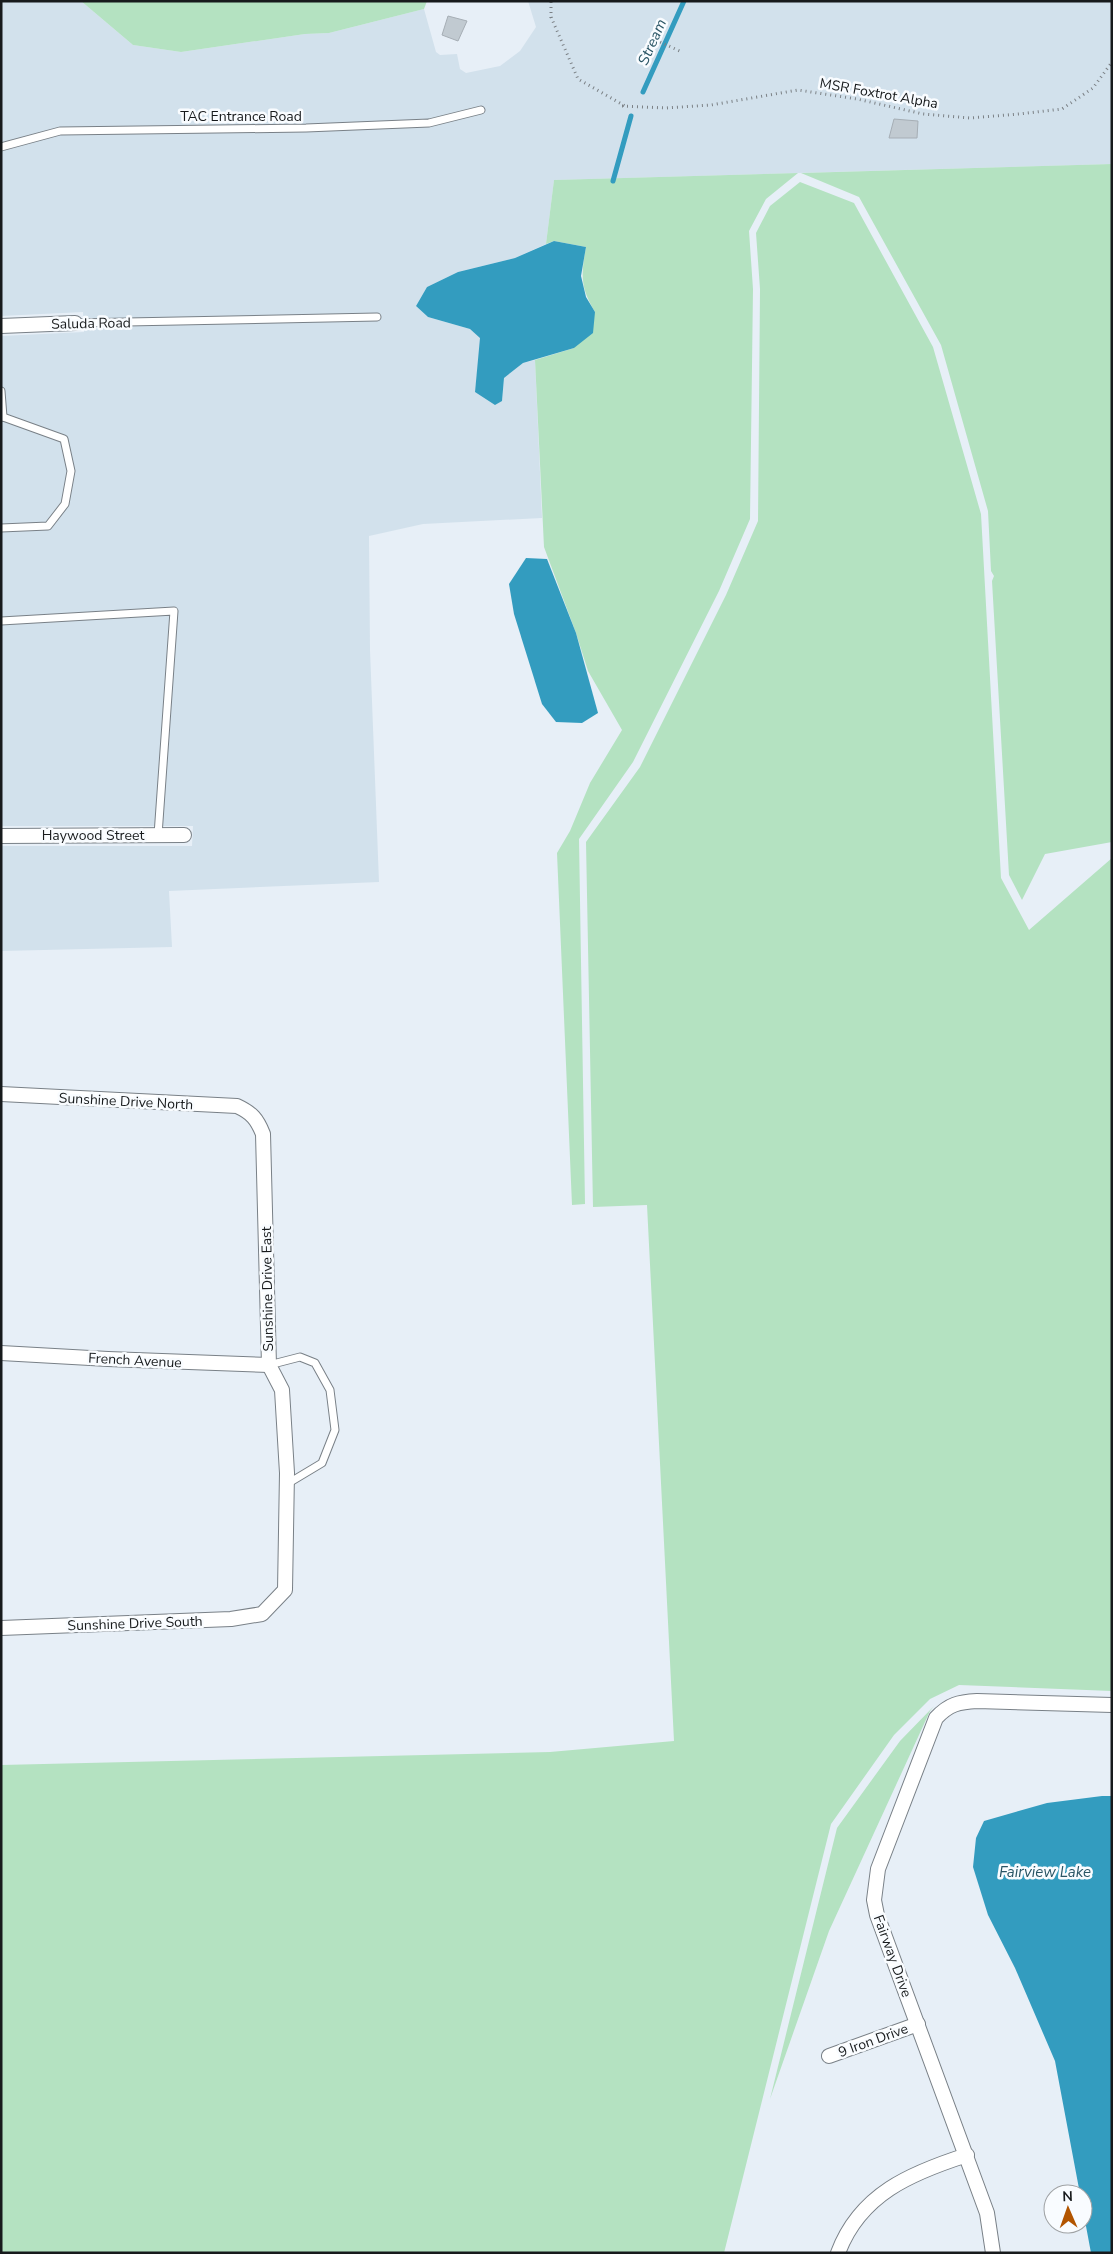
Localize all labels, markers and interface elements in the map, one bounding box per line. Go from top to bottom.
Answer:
water label: Stream [633,16,671,68]
street label: MSR Foxtrot Alpha [818,74,940,113]
street label: TAC Entrance Road [180,107,302,126]
street label: Saluda Road [51,313,131,334]
street label: Haywood Street [42,826,144,845]
street label: Sunshine Drive North [58,1088,194,1115]
street label: Sunshine Drive East [257,1226,278,1352]
street label: French Avenue [88,1349,182,1372]
street label: Sunshine Drive South [67,1612,203,1635]
water label: Fairview Lake [999,1862,1091,1882]
street label: Fairway Drive [869,1912,916,2000]
street label: 9 Iron Drive [836,2019,911,2062]
north arrow [1043,2184,1093,2234]
text: N [1062,2187,1073,2206]

